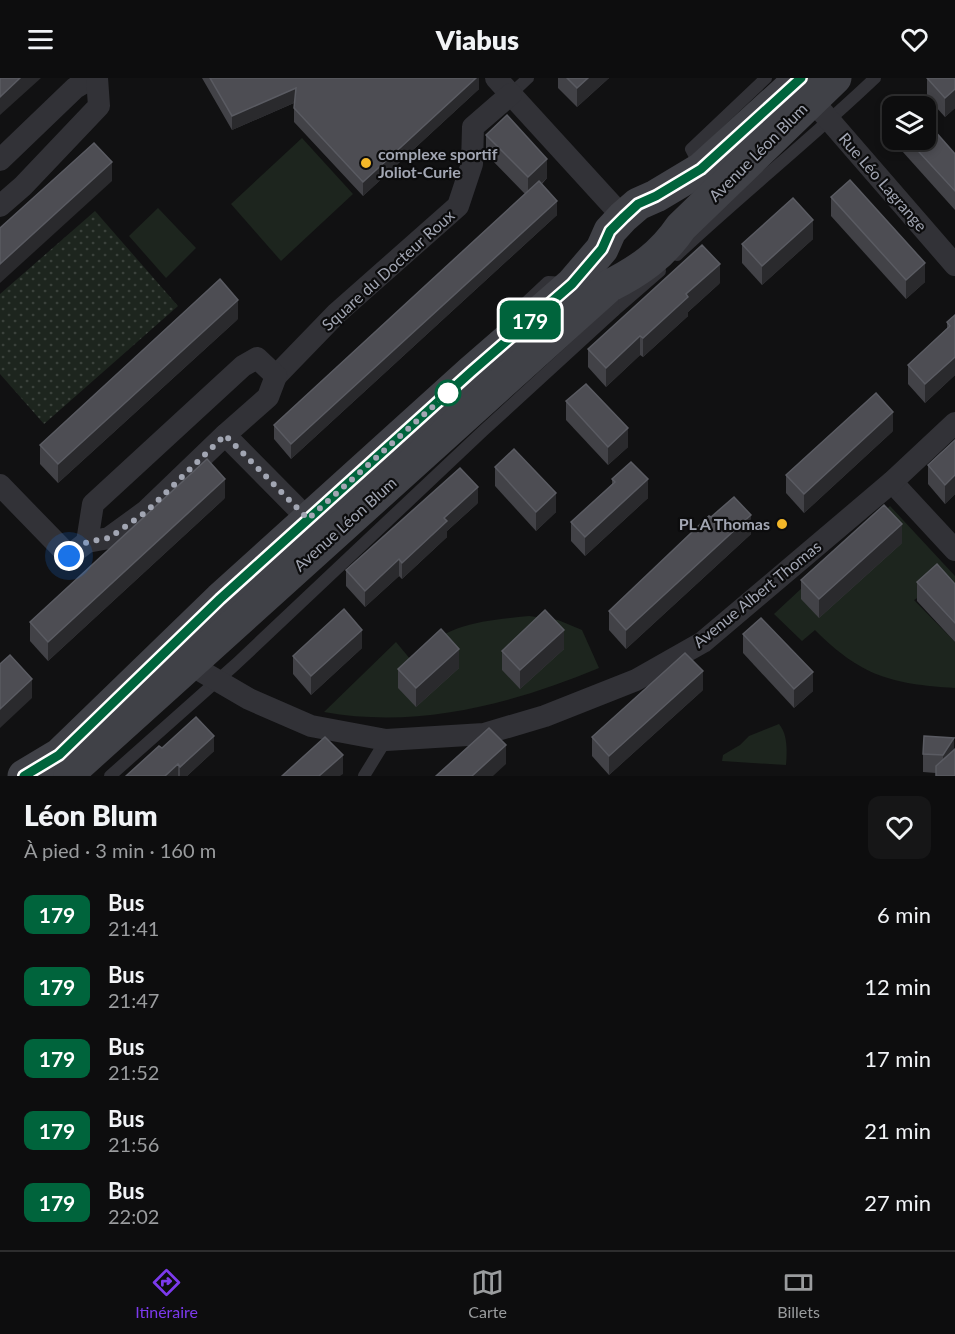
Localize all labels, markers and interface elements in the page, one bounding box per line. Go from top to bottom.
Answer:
icon: menu [24,23,57,56]
text: Viabus [436,23,519,56]
icon: heart [898,23,931,56]
map controls [882,96,936,150]
button: layers [882,96,936,150]
street label: Avenue Léon Blum [705,99,811,205]
street label: Rue Léo Lagrange [835,129,931,235]
place label: complexe sportif Joliot-Curie [378,144,498,181]
marker: complexe sportif Joliot-Curie [359,156,373,170]
street label: Square du Docteur Roux [318,205,458,334]
line badge: 179 [496,300,564,340]
text: 179 [512,308,548,333]
unlabelled marker [435,380,461,406]
street label: Avenue Léon Blum [290,473,400,575]
place label: PL A Thomas [679,514,770,533]
marker: PL A Thomas [775,517,789,531]
street label: Avenue Albert Thomas [689,536,825,651]
your location [54,541,84,571]
button: heart [868,796,931,859]
text: Léon Blum [24,798,158,832]
text: À pied · 3 min · 160 m [24,838,216,862]
text: Bus [108,889,144,916]
text: 6 min [877,901,931,928]
text: 179 [39,902,75,927]
text: 21:41 [108,916,159,940]
text: Bus [108,961,144,988]
text: 12 min [864,973,931,1000]
text: 179 [39,974,75,999]
text: 21:47 [108,988,159,1012]
text: Bus [108,1033,144,1060]
text: 17 min [864,1045,931,1072]
text: 179 [39,1046,75,1071]
text: 21:52 [108,1060,159,1084]
text: Bus [108,1105,144,1132]
text: 21 min [864,1117,931,1144]
text: 179 [39,1118,75,1143]
text: 21:56 [108,1132,159,1156]
text: Bus [108,1177,144,1204]
text: 27 min [864,1189,931,1216]
text: 179 [39,1190,75,1215]
text: 22:02 [108,1204,159,1228]
tab: Itinéraire [135,1266,198,1321]
tab: Carte [468,1266,507,1321]
tab: Billets [777,1266,820,1321]

